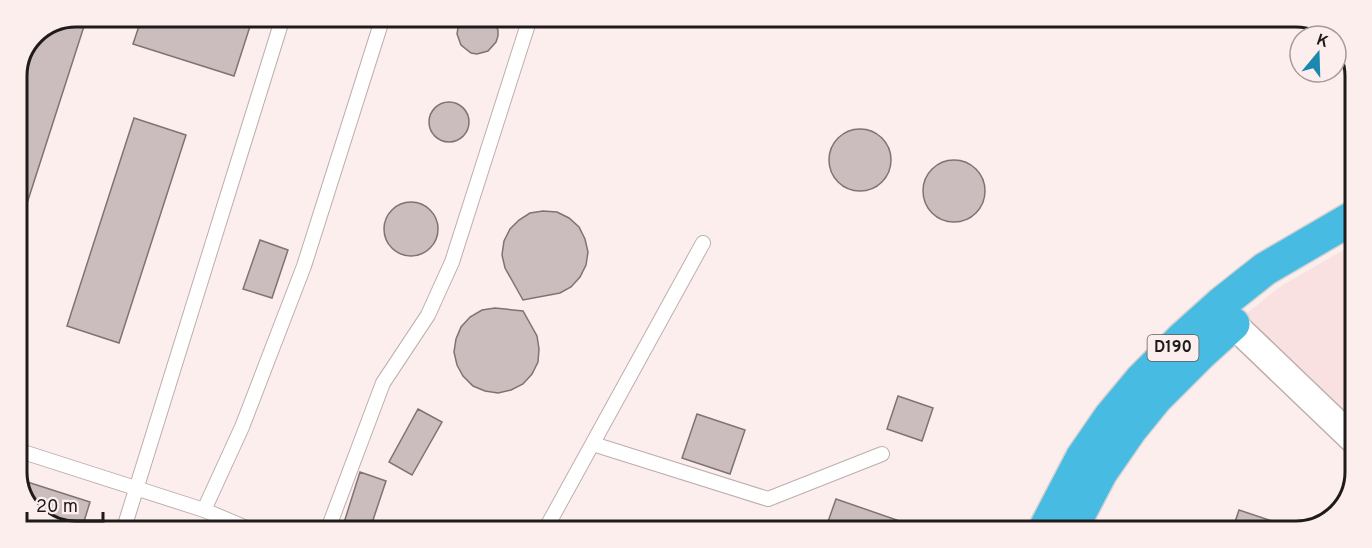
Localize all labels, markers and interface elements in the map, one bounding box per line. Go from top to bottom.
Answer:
north arrow [1288,24,1348,84]
text: K [1314,30,1331,53]
road number: D190 [1148,335,1198,361]
scale bar [27,485,104,523]
text: 20 m [36,496,78,519]

